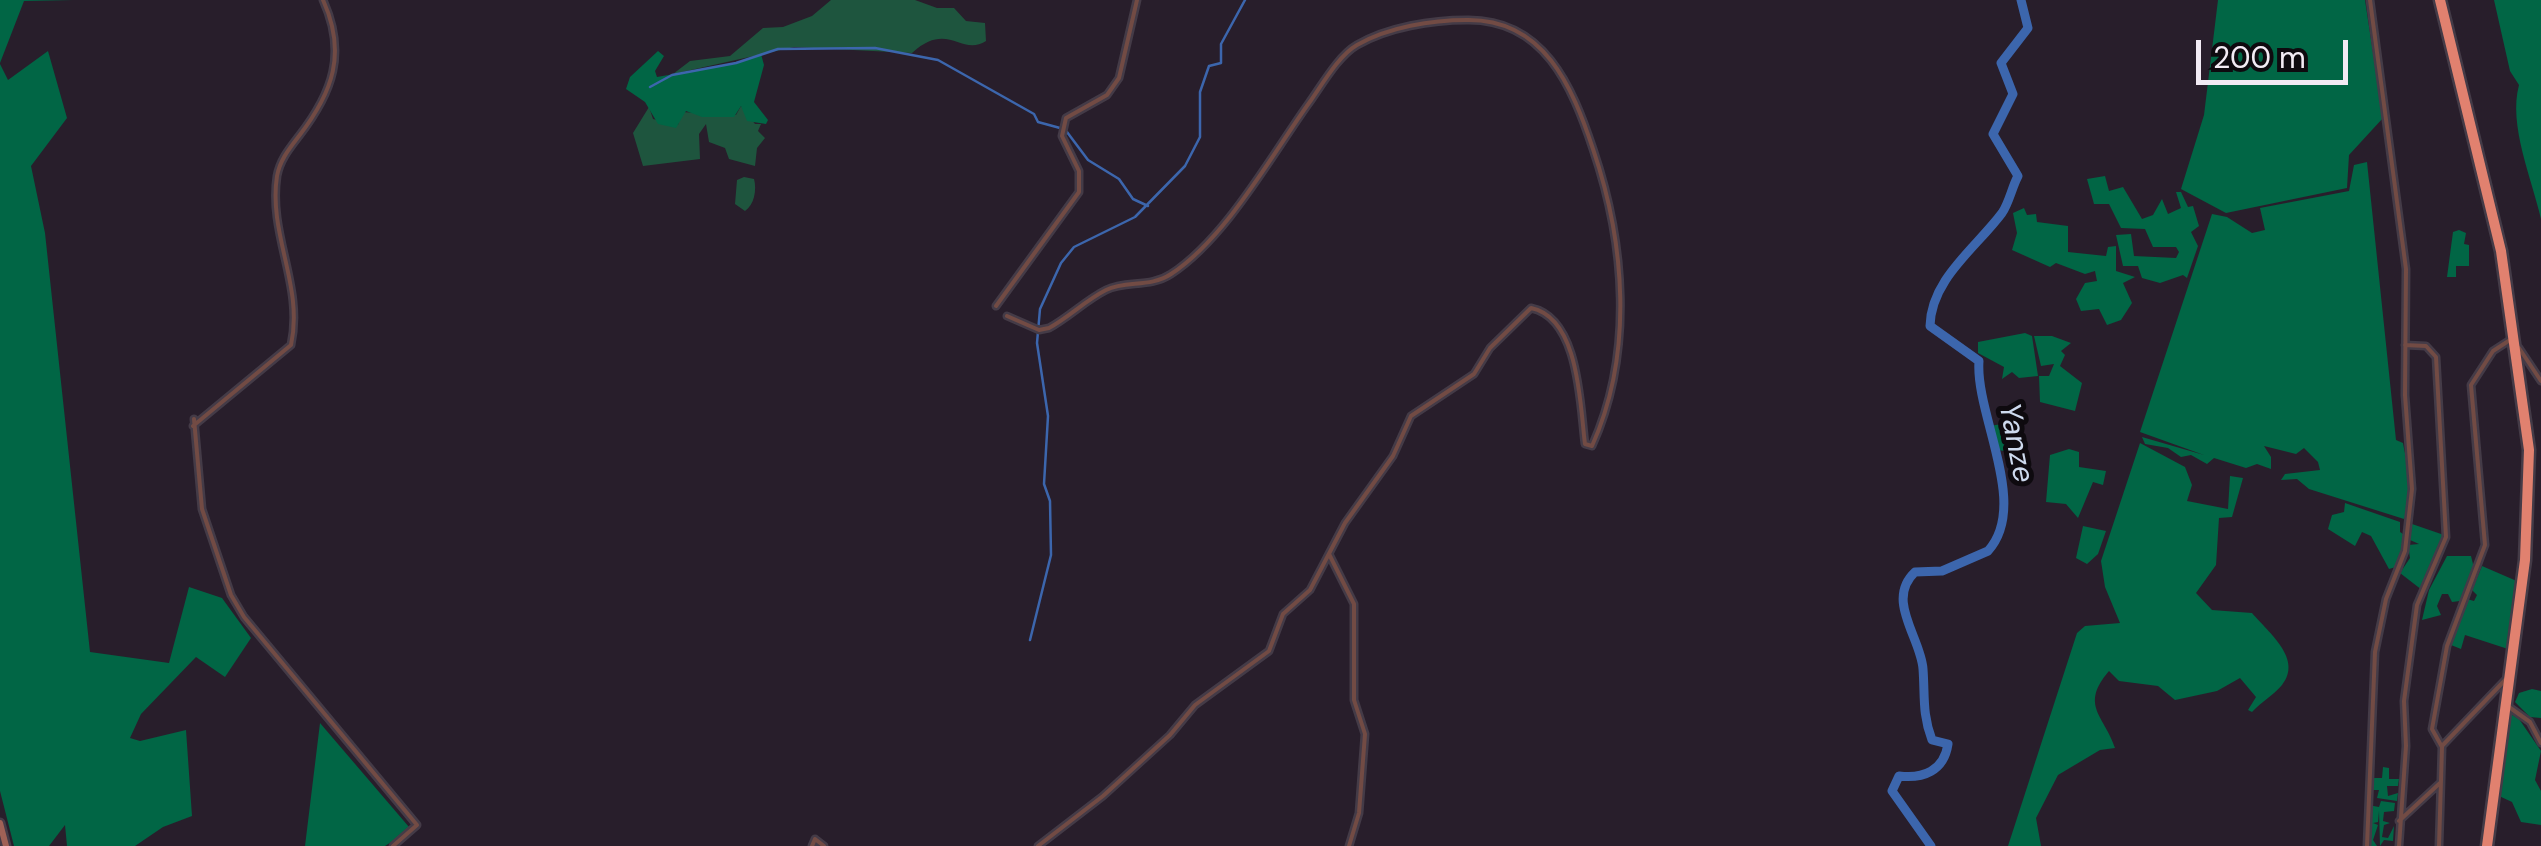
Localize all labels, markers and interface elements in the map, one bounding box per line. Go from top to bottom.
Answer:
scale bar [2201,20,2354,82]
text: 200 m [2213,38,2306,77]
water label: Yanze [1990,400,2040,486]

